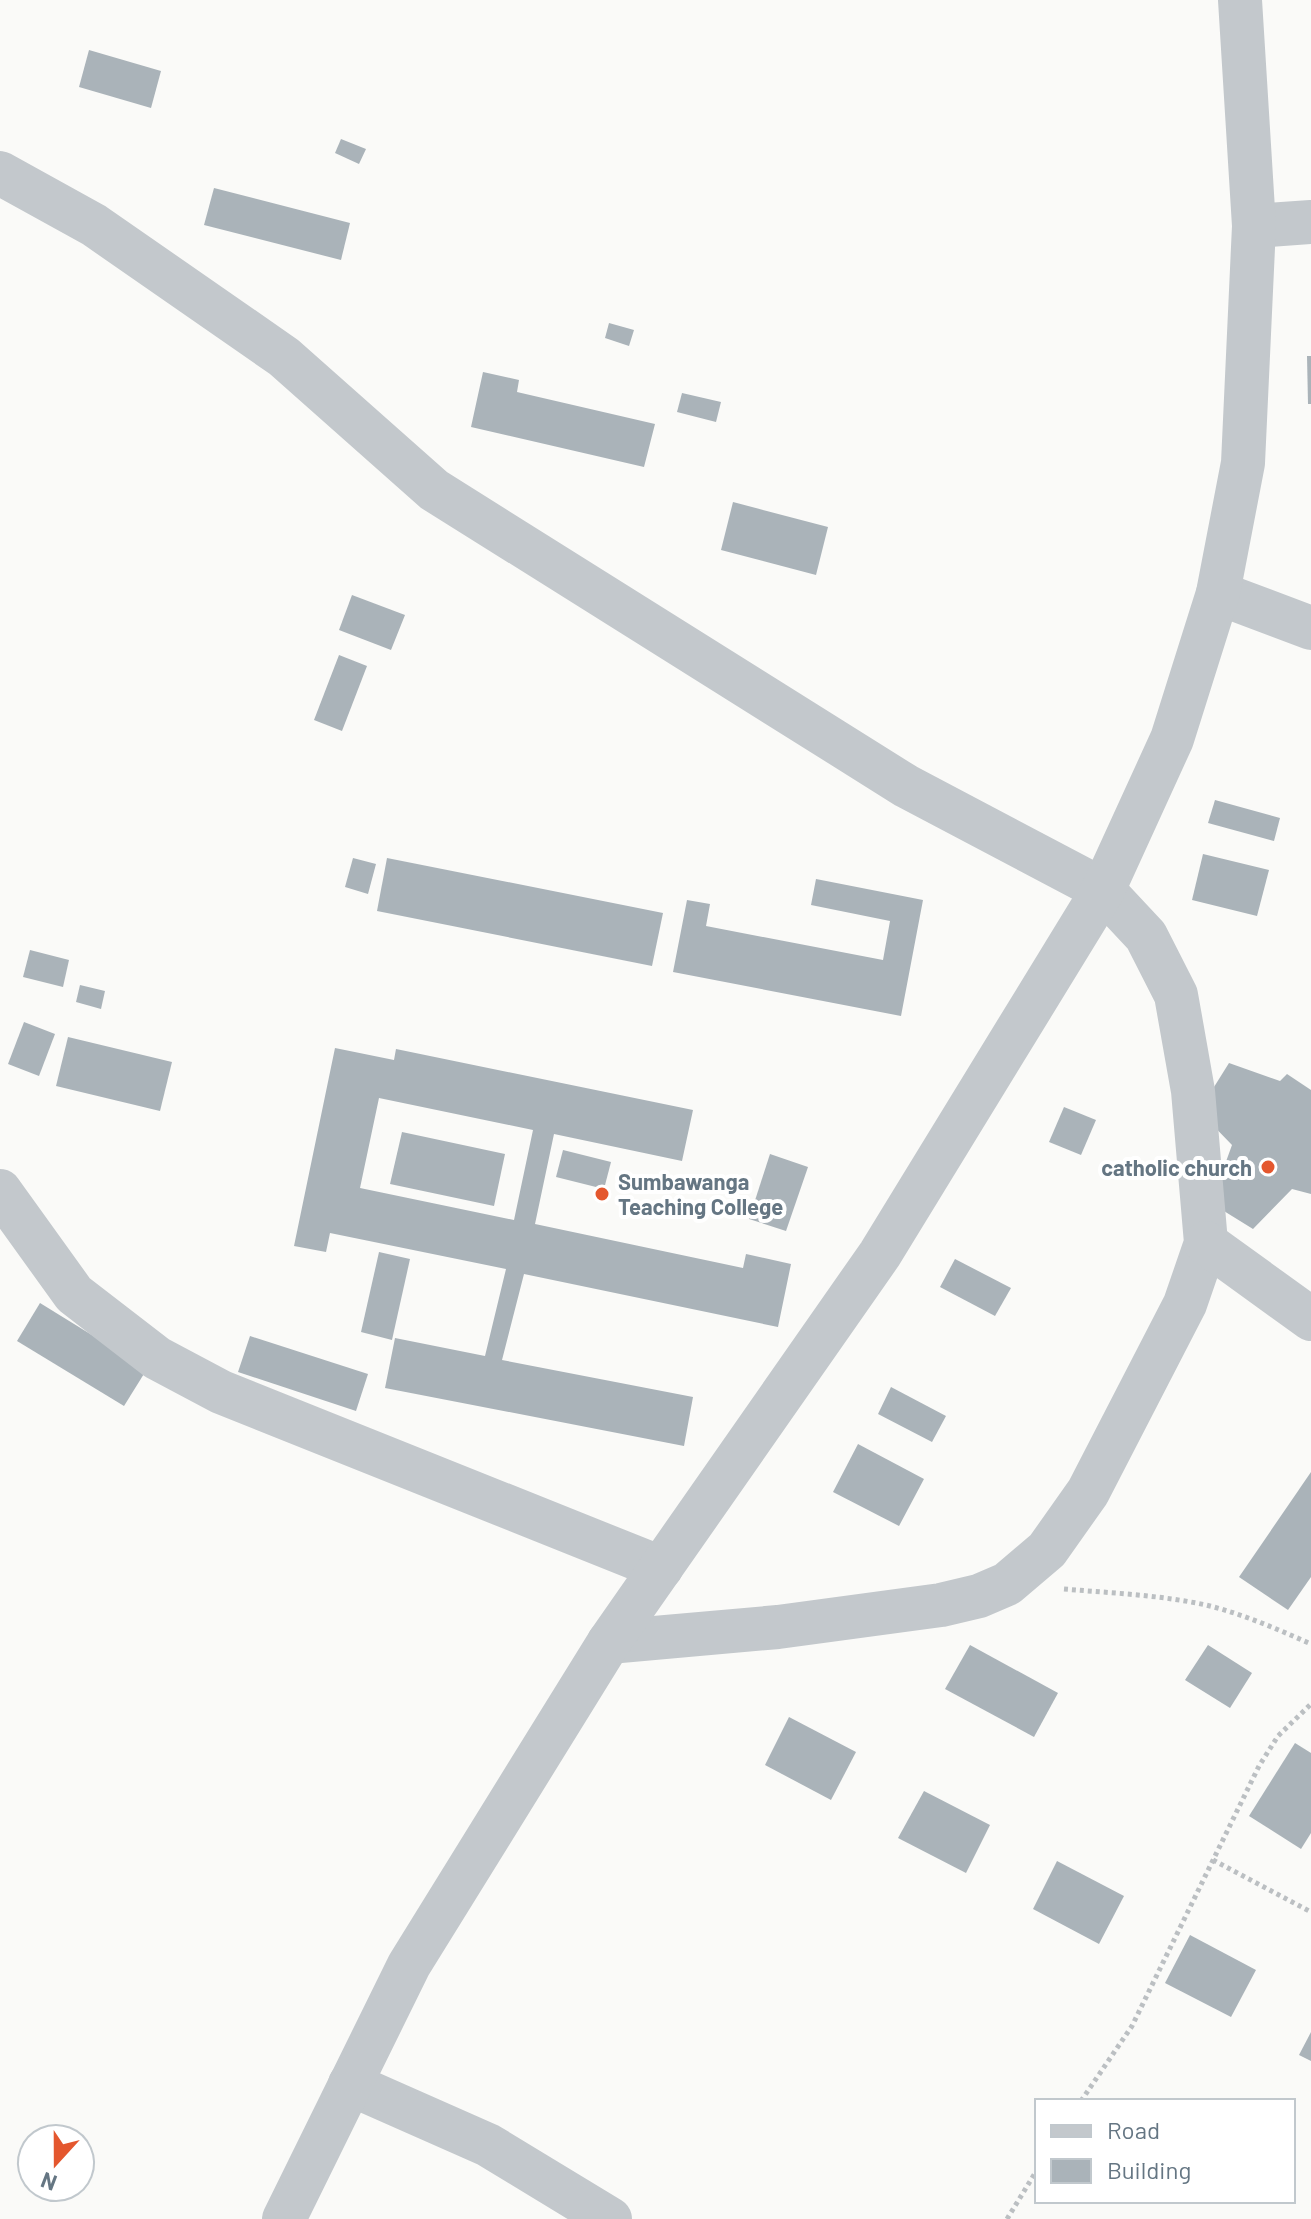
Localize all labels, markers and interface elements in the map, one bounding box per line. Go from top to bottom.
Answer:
place label: catholic church [1101,1154,1252,1180]
marker: catholic church [1259,1158,1277,1176]
place label: Sumbawanga Teaching College [618,1168,783,1219]
marker: Sumbawanga Teaching College [593,1185,611,1203]
legend [1035,2099,1295,2203]
text: Road [1107,2115,1160,2144]
north arrow [16,2123,96,2203]
text: Building [1107,2155,1191,2184]
text: N [37,2168,60,2197]

